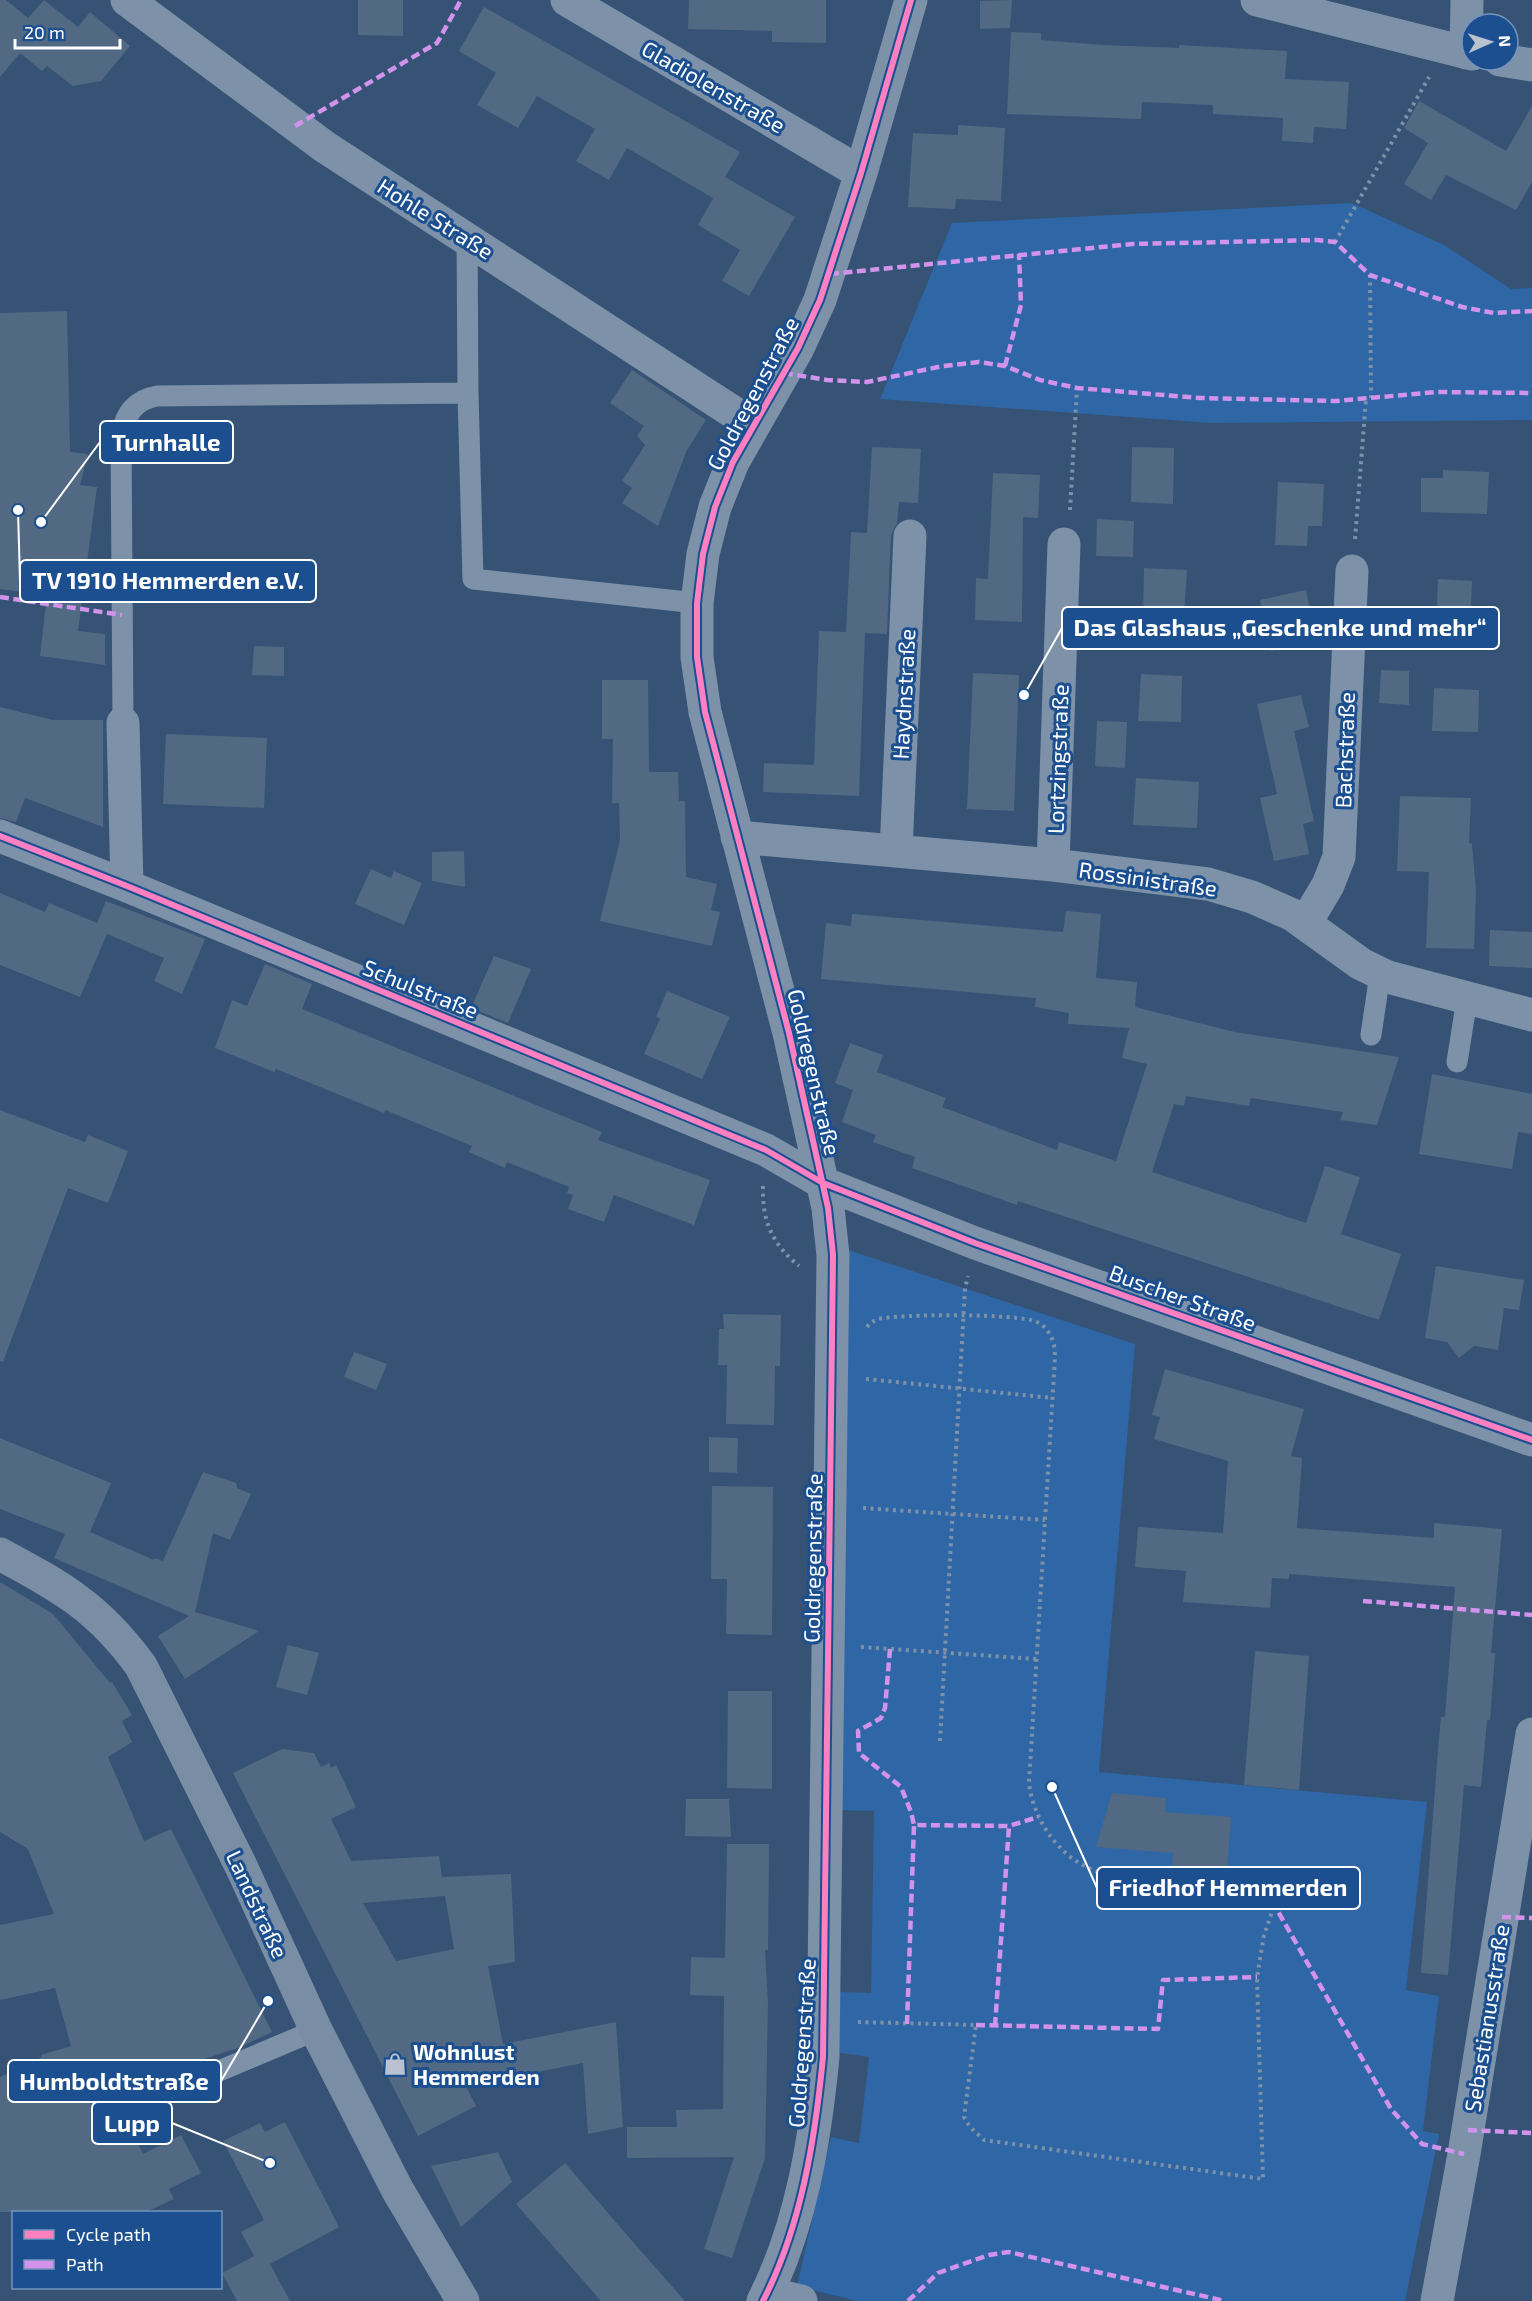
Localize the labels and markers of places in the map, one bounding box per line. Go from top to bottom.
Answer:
callout: Turnhalle [100,421,233,463]
callout: TV 1910 Hemmerden e.V. [20,560,316,602]
callout: Das Glashaus „Geschenke und mehr“ [1062,607,1499,649]
callout: Friedhof Hemmerden [1097,1867,1360,1909]
place label: Wohnlust Hemmerden [413,2038,540,2089]
shop icon: Wohnlust Hemmerden [382,2051,408,2077]
callout: Humboldtstraße [8,2060,221,2102]
callout: Lupp [92,2102,172,2144]

